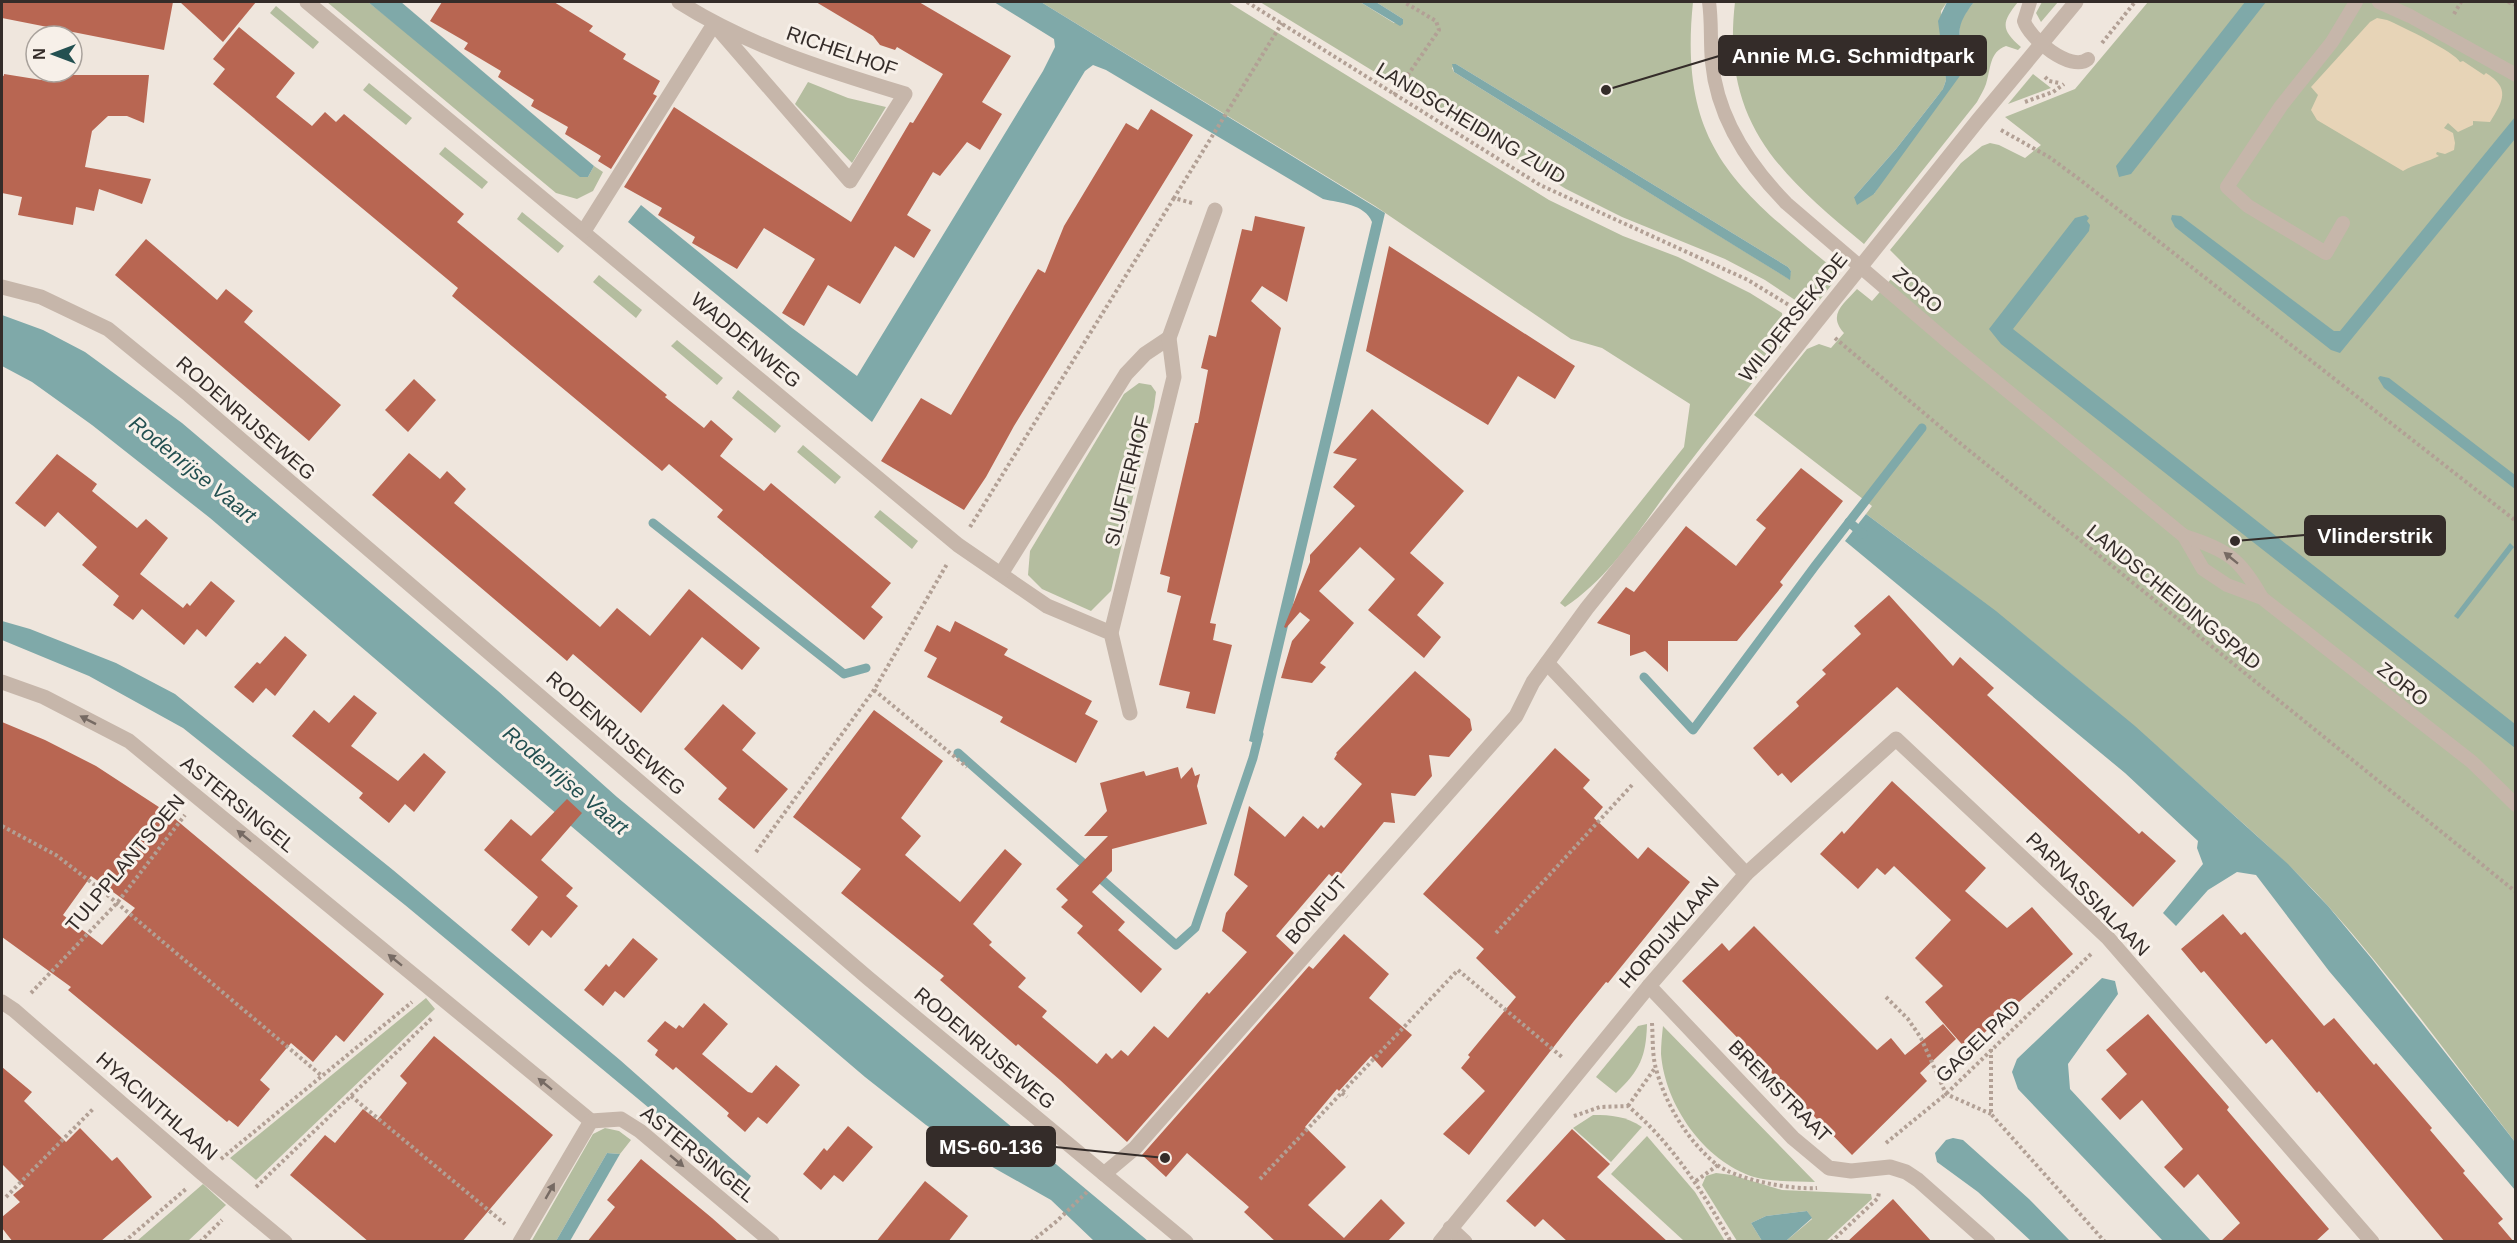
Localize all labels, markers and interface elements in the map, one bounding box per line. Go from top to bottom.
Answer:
street label: RICHELHOF [784,22,900,80]
north arrow [24,24,84,84]
callout: Annie M.G. Schmidtpark [1719,36,1986,75]
text: Annie M.G. Schmidtpark [1732,44,1975,67]
text: N [31,48,48,60]
street label: LANDSCHEIDING ZUID [1372,58,1570,188]
street label: WILDERSEKADE [1734,248,1852,386]
street label: ZORO [1889,263,1947,317]
street label: WADDENWEG [687,288,805,392]
street label: RODENRIJSEWEG [172,352,320,484]
water label: Rodenrijse Vaart [125,411,262,528]
street label: SLUFTERHOF [1100,414,1154,548]
callout: Vlinderstrik [2305,516,2445,555]
street label: LANDSCHEIDINGSPAD [2083,520,2265,674]
text: Vlinderstrik [2317,524,2433,547]
one-way arrow [2223,551,2239,564]
street label: ZORO [2373,658,2433,710]
street label: RODENRIJSEWEG [542,667,690,799]
one-way arrow [80,715,97,725]
water label: Rodenrijse Vaart [499,721,634,840]
street label: ASTERSINGEL [177,751,299,857]
street label: TULPPLANTSOEN [61,790,189,936]
street label: PARNASSIALAAN [2022,828,2154,960]
one-way arrow [236,829,252,842]
street label: BONFUT [1281,872,1351,948]
street label: HORDIJKLAAN [1615,872,1723,992]
one-way arrow [388,954,403,967]
street label: RODENRIJSEWEG [910,983,1060,1113]
street label: GAGELPAD [1931,995,2025,1087]
street label: BREMSTRAAT [1724,1035,1836,1147]
street label: HYACINTHLAAN [92,1048,222,1164]
one-way arrow [538,1078,553,1090]
street label: ASTERSINGEL [637,1101,759,1207]
callout: MS-60-136 [927,1127,1055,1166]
text: MS-60-136 [939,1135,1043,1158]
one-way arrow [669,1155,685,1168]
one-way arrow [544,1183,555,1199]

